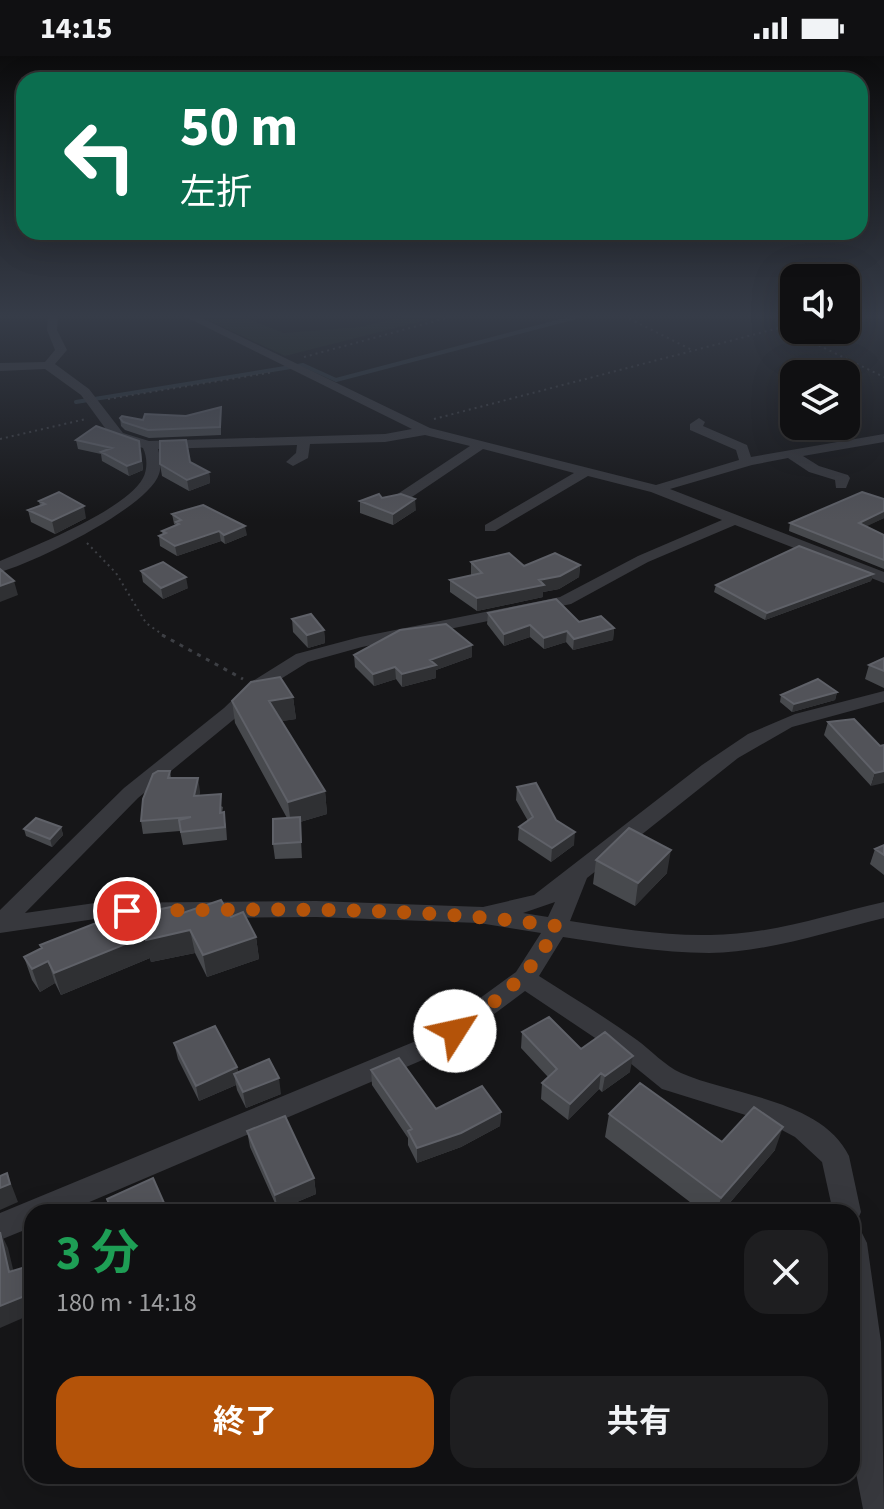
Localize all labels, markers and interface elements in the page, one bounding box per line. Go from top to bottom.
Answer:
text: 14:15 [40,7,112,50]
text: 50 m [180,88,298,167]
icon: left [48,104,152,208]
text: 左折 [180,167,252,218]
map controls [780,264,860,440]
button: sound [780,264,860,344]
button: layers [780,360,860,440]
pin [93,877,161,945]
icon: arrive [105,889,149,933]
position arrow [413,989,497,1073]
text: 3 分 [56,1220,139,1288]
button: close [744,1230,828,1314]
text: 180 m · 14:18 [56,1284,197,1321]
button: 終了 [56,1376,434,1468]
button: 共有 [450,1376,828,1468]

